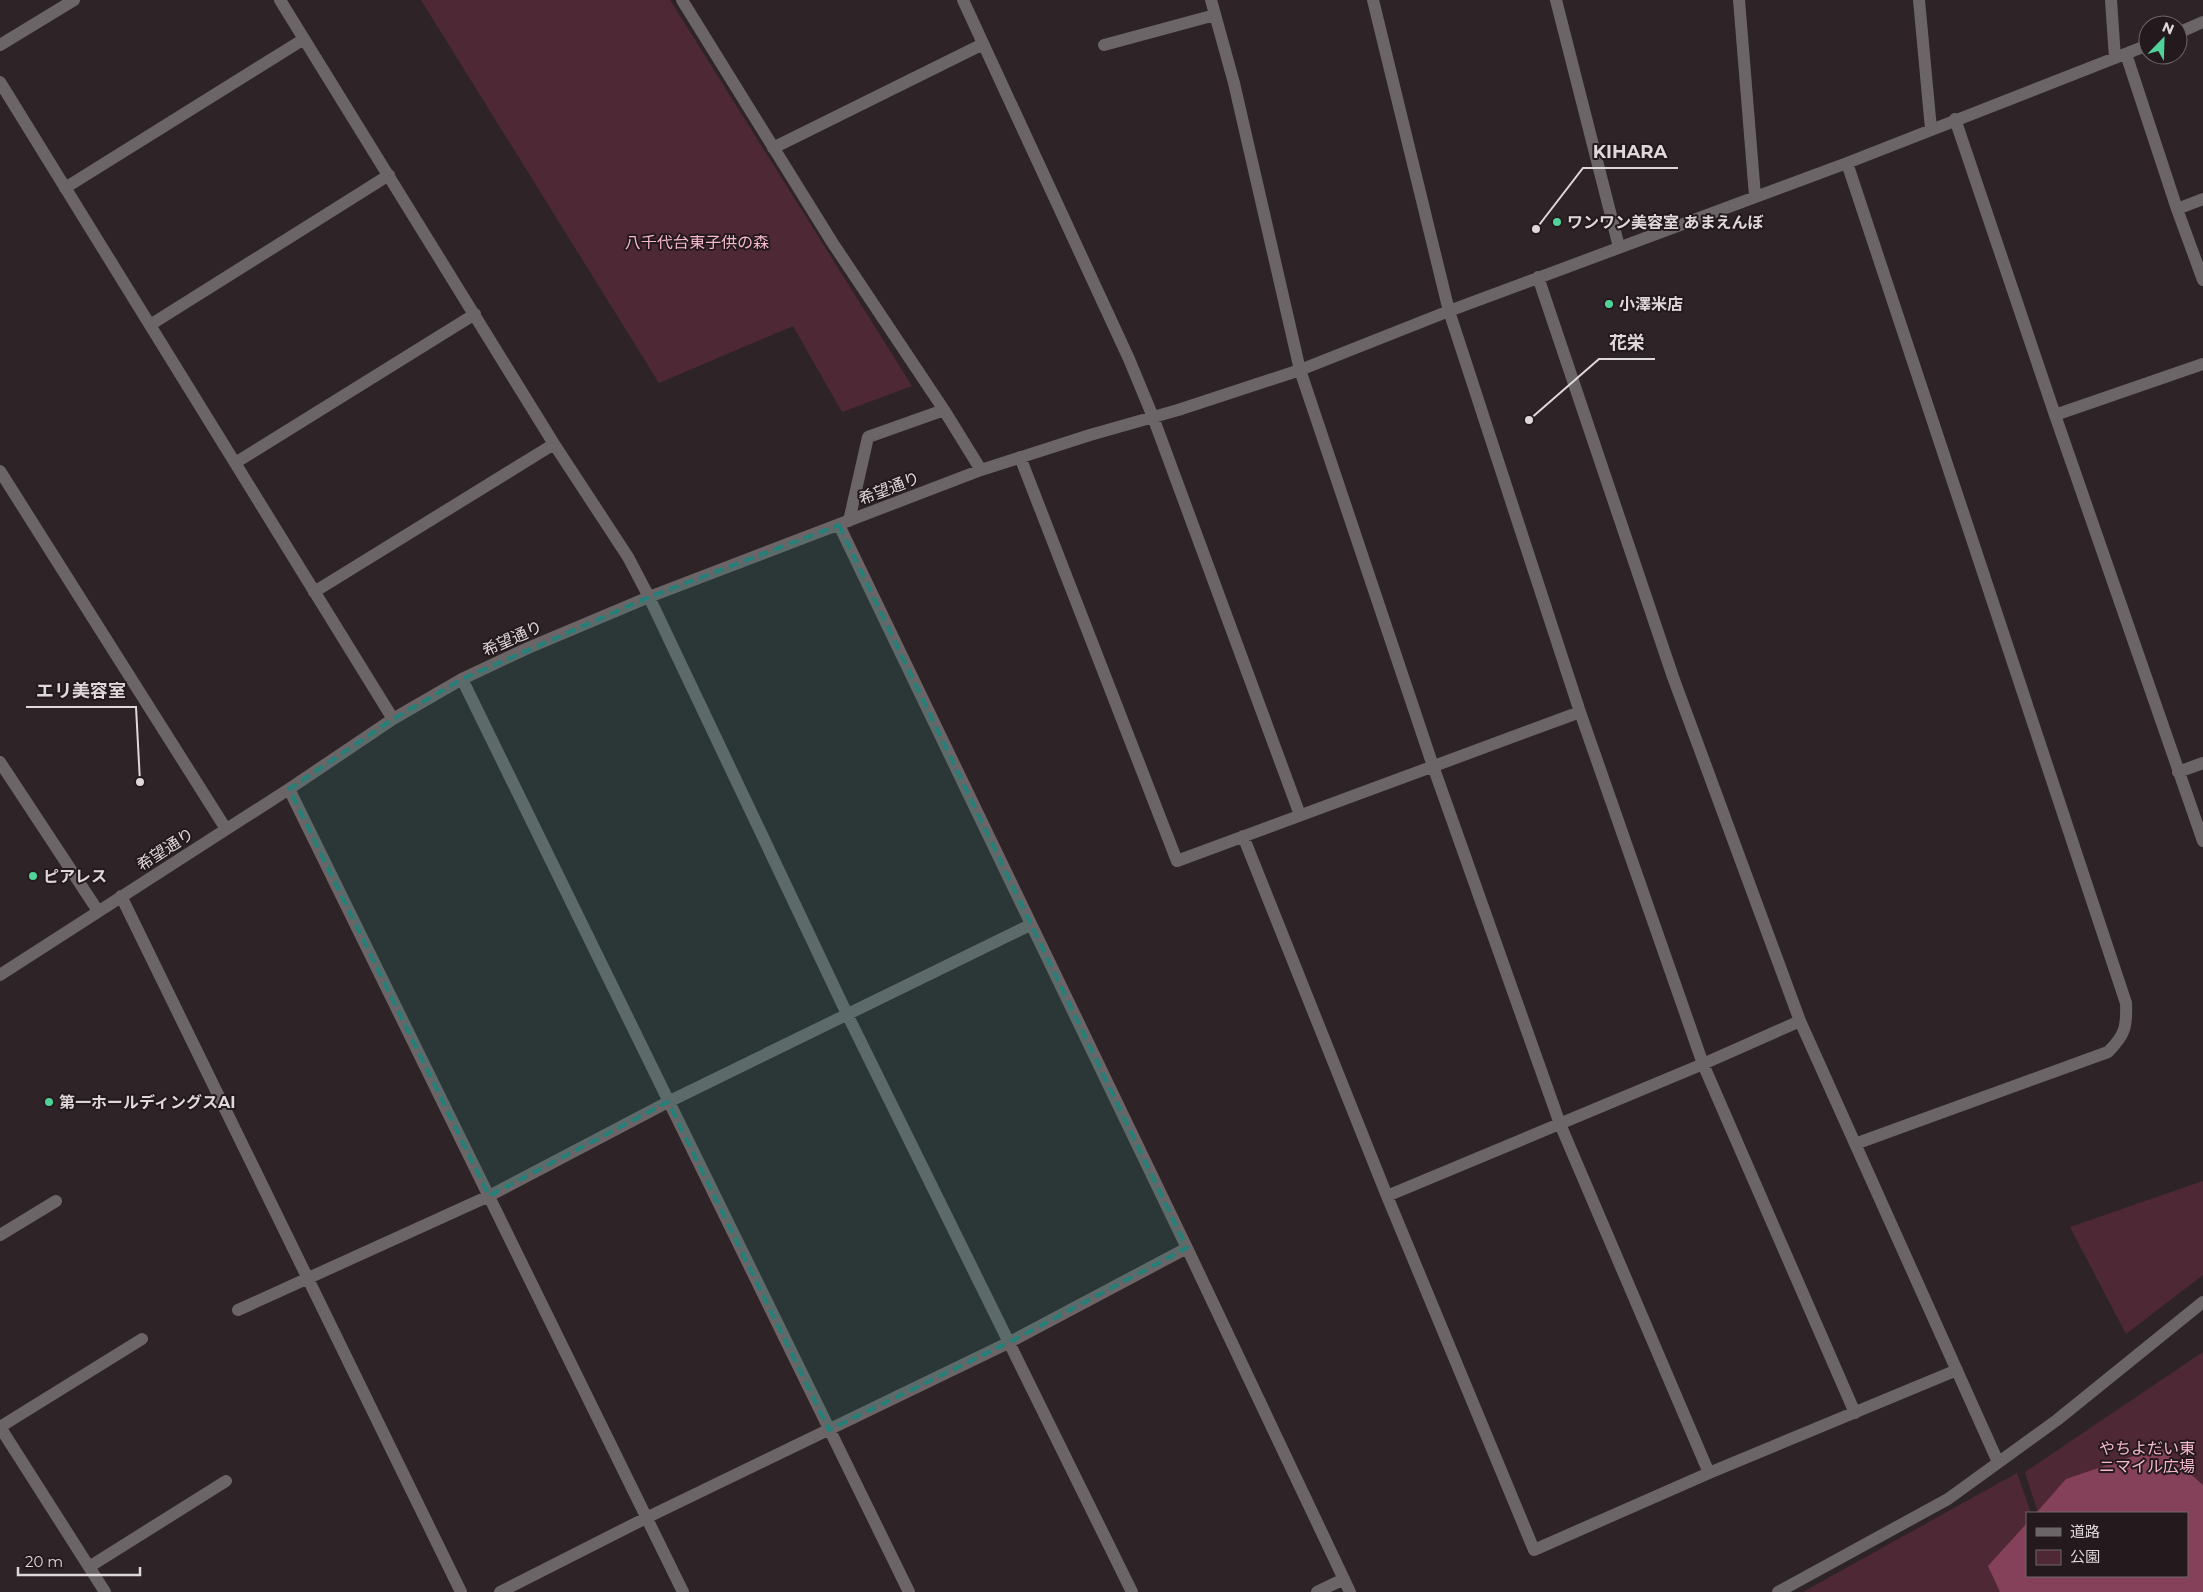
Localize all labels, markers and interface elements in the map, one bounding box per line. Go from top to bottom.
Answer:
north arrow [2138,15,2188,65]
text: N [2159,18,2177,39]
callout: KIHARA [1583,135,1678,168]
text: KIHARA [1593,141,1667,163]
place label: ワンワン美容室 あまえんぼ [1567,213,1764,232]
marker: ワンワン美容室 あまえんぼ [1551,216,1563,228]
park label: 八千代台東子供の森 [625,233,769,252]
place label: 小澤米店 [1619,295,1683,314]
marker: 小澤米店 [1603,298,1615,310]
callout: 花栄 [1599,326,1655,359]
text: 花栄 [1609,332,1645,354]
street label: 希望通り [856,468,922,509]
street label: 希望通り [479,617,545,660]
callout: エリ美容室 [26,674,136,707]
text: エリ美容室 [36,680,126,702]
street label: 希望通り [133,824,197,875]
place label: ピアレス [43,867,107,886]
marker: ピアレス [27,870,39,882]
place label: 第一ホールディングスAI [59,1093,235,1112]
marker: 第一ホールディングスAI [43,1096,55,1108]
park label: やちよだい東 ニマイル広場 [2099,1439,2195,1476]
legend [2026,1512,2188,1577]
text: 道路 [2070,1522,2100,1541]
scale bar [18,1544,140,1576]
text: 公園 [2070,1547,2100,1566]
text: 20 m [25,1552,63,1571]

